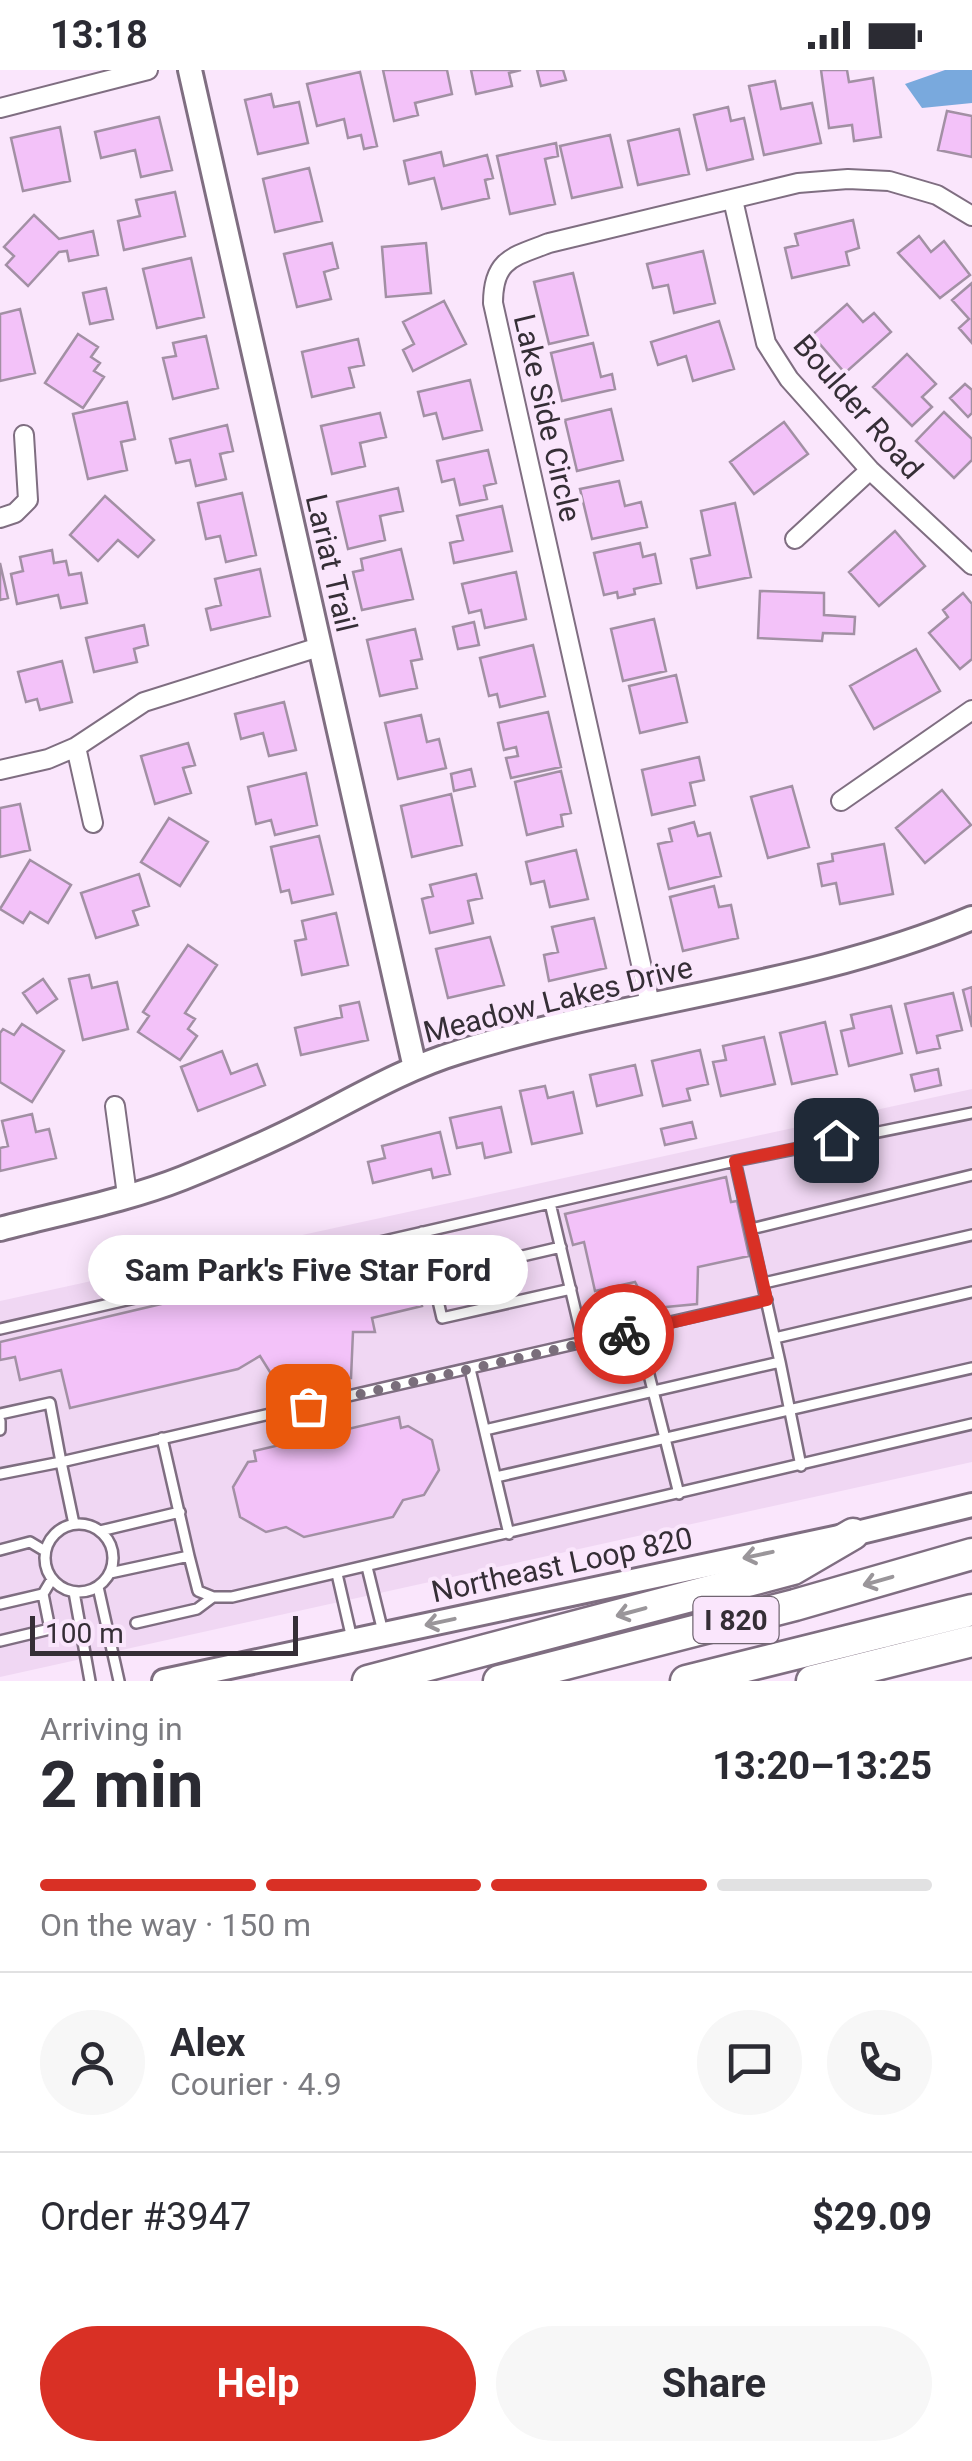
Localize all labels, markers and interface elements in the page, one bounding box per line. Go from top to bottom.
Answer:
text: 13:18 [50,13,148,57]
street label: Lake Side Circle [507,311,588,525]
street label: Boulder Road [786,328,930,486]
street label: Lariat Trail [299,491,364,635]
street label: Meadow Lakes Drive [420,949,696,1050]
pin [794,1098,879,1183]
icon: home [809,1113,864,1168]
callout: Sam Park's Five Star Ford [88,1236,528,1306]
text: Sam Park's Five Star Ford [125,1251,491,1289]
courier [574,1284,674,1384]
icon: bike [597,1307,652,1362]
pin [266,1364,351,1449]
icon: bag [281,1379,336,1434]
street label: Northeast Loop 820 [428,1520,696,1609]
one-way arrow [743,1546,775,1565]
one-way arrow [863,1573,894,1591]
road number: I 820 [694,1597,778,1643]
one-way arrow [616,1604,647,1623]
scale bar [30,1611,298,1656]
one-way arrow [425,1614,457,1632]
text: 100 m [45,1617,124,1650]
text: Arriving in [40,1710,183,1748]
text: 13:20–13:25 [712,1744,932,1788]
text: 2 min [40,1747,203,1823]
text: On the way · 150 m [40,1906,311,1944]
button: person [40,2010,145,2115]
button: chat [697,2010,802,2115]
button: phone [827,2010,932,2115]
text: Alex [170,2021,245,2065]
text: Courier · 4.9 [170,2065,342,2103]
text: Order #3947 [40,2195,251,2239]
text: $29.09 [812,2195,932,2239]
button: Help [40,2326,476,2441]
button: Share [496,2326,932,2441]

